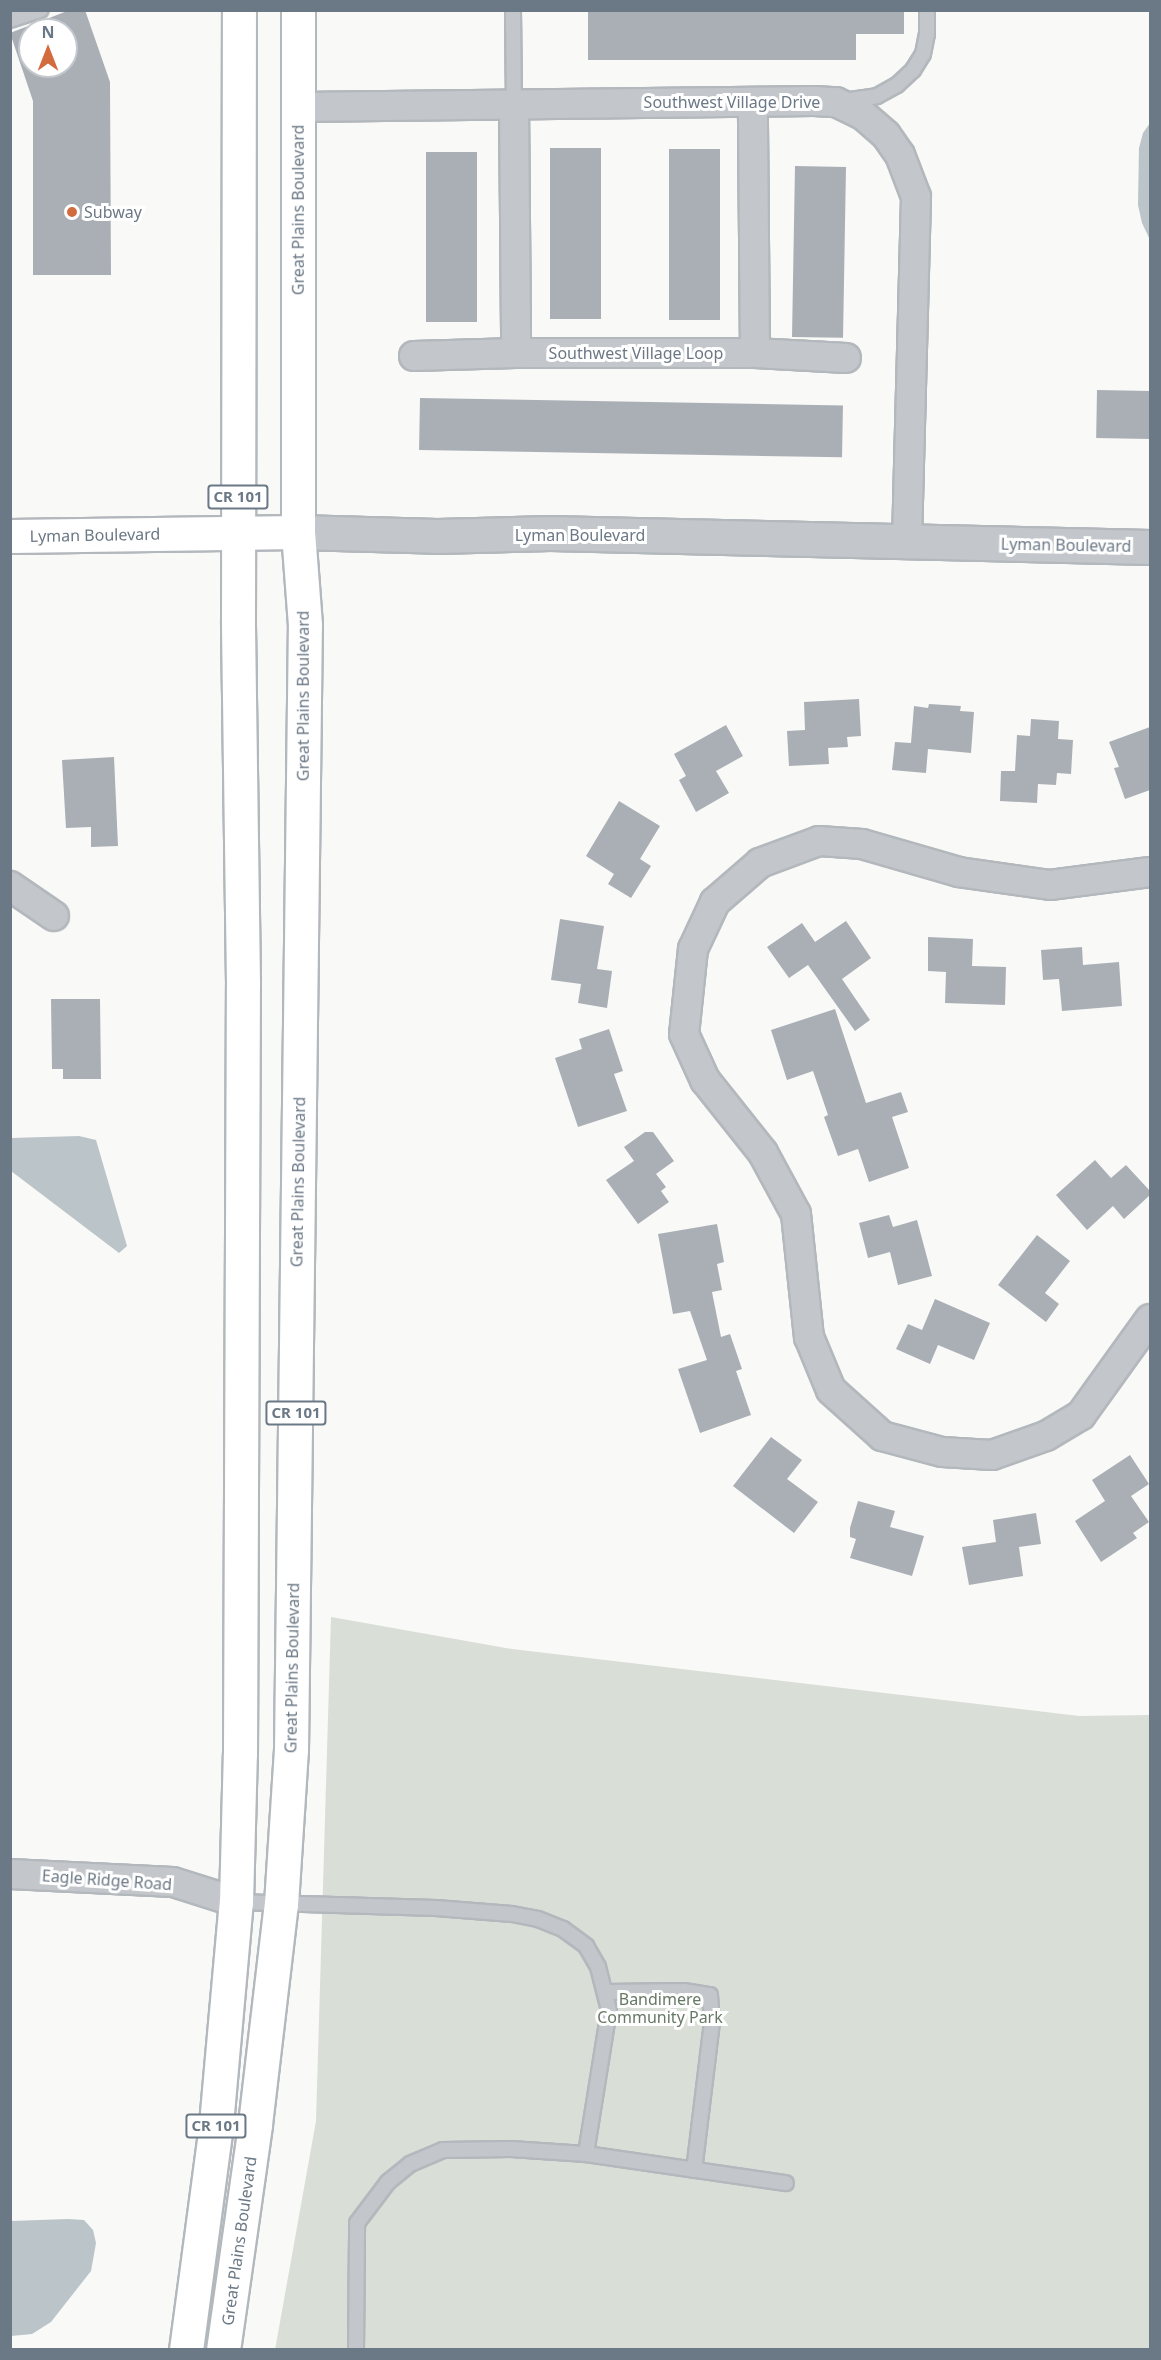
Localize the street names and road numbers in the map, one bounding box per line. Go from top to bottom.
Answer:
street label: Southwest Village Drive [644,92,820,112]
street label: Great Plains Boulevard [288,125,308,295]
street label: Southwest Village Loop [549,343,723,363]
road number: CR 101 [206,485,270,509]
street label: Lyman Boulevard [30,524,160,546]
street label: Lyman Boulevard [515,525,645,545]
street label: Lyman Boulevard [1001,534,1131,556]
street label: Great Plains Boulevard [293,611,313,781]
street label: Great Plains Boulevard [287,1097,309,1267]
road number: CR 101 [264,1401,328,1425]
street label: Great Plains Boulevard [281,1583,303,1753]
street label: Eagle Ridge Road [41,1866,173,1894]
road number: CR 101 [184,2114,248,2138]
street label: Great Plains Boulevard [218,2155,260,2327]

